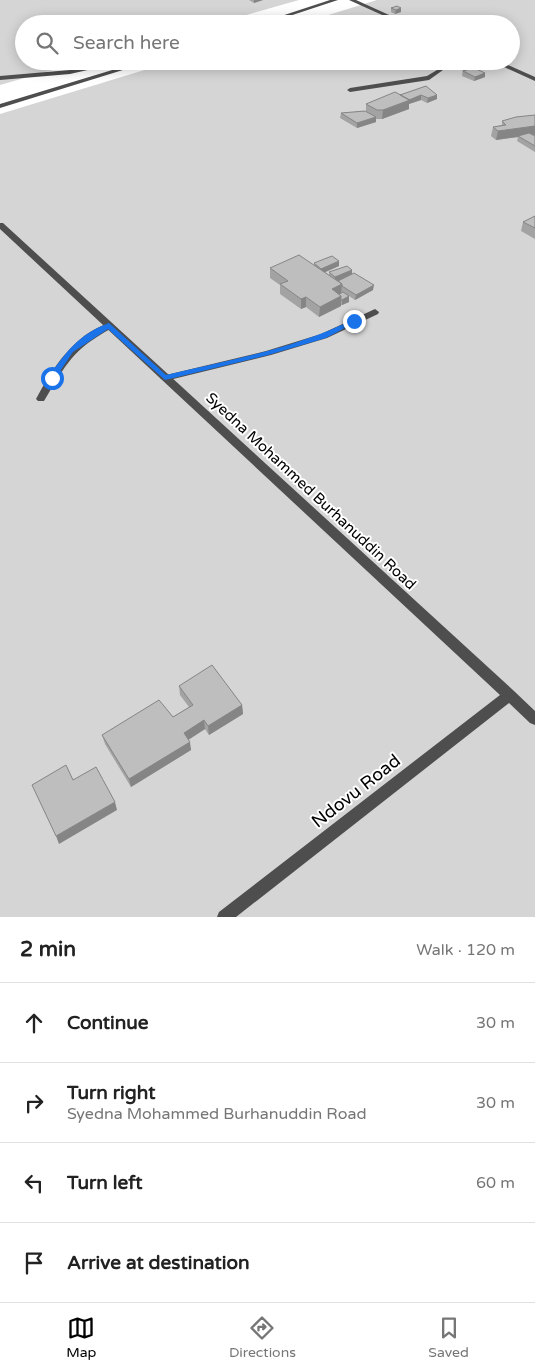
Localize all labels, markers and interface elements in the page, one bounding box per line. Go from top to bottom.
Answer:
search box [15,15,520,70]
icon: search [33,29,61,57]
text: Search here [73,32,180,54]
route end [343,310,366,333]
route start [41,367,64,390]
street label: Syedna Mohammed Burhanuddin Road [202,389,420,593]
street label: Ndovu Road [307,749,405,833]
text: 2 min [20,937,76,962]
text: Walk · 120 m [416,940,515,960]
icon: ahead [20,1009,48,1037]
text: Continue [67,1012,149,1034]
text: 30 m [476,1013,515,1033]
text: Turn right [67,1082,155,1104]
icon: right [20,1089,48,1117]
text: 30 m [476,1093,515,1113]
text: Syedna Mohammed Burhanuddin Road [67,1104,367,1124]
icon: left [20,1169,48,1197]
text: Turn left [67,1172,143,1194]
text: 60 m [476,1173,515,1193]
icon: arrive [20,1249,48,1277]
text: Arrive at destination [67,1252,250,1274]
tab: Map [66,1314,96,1361]
tab: Directions [229,1314,296,1361]
tab: Saved [428,1314,469,1361]

